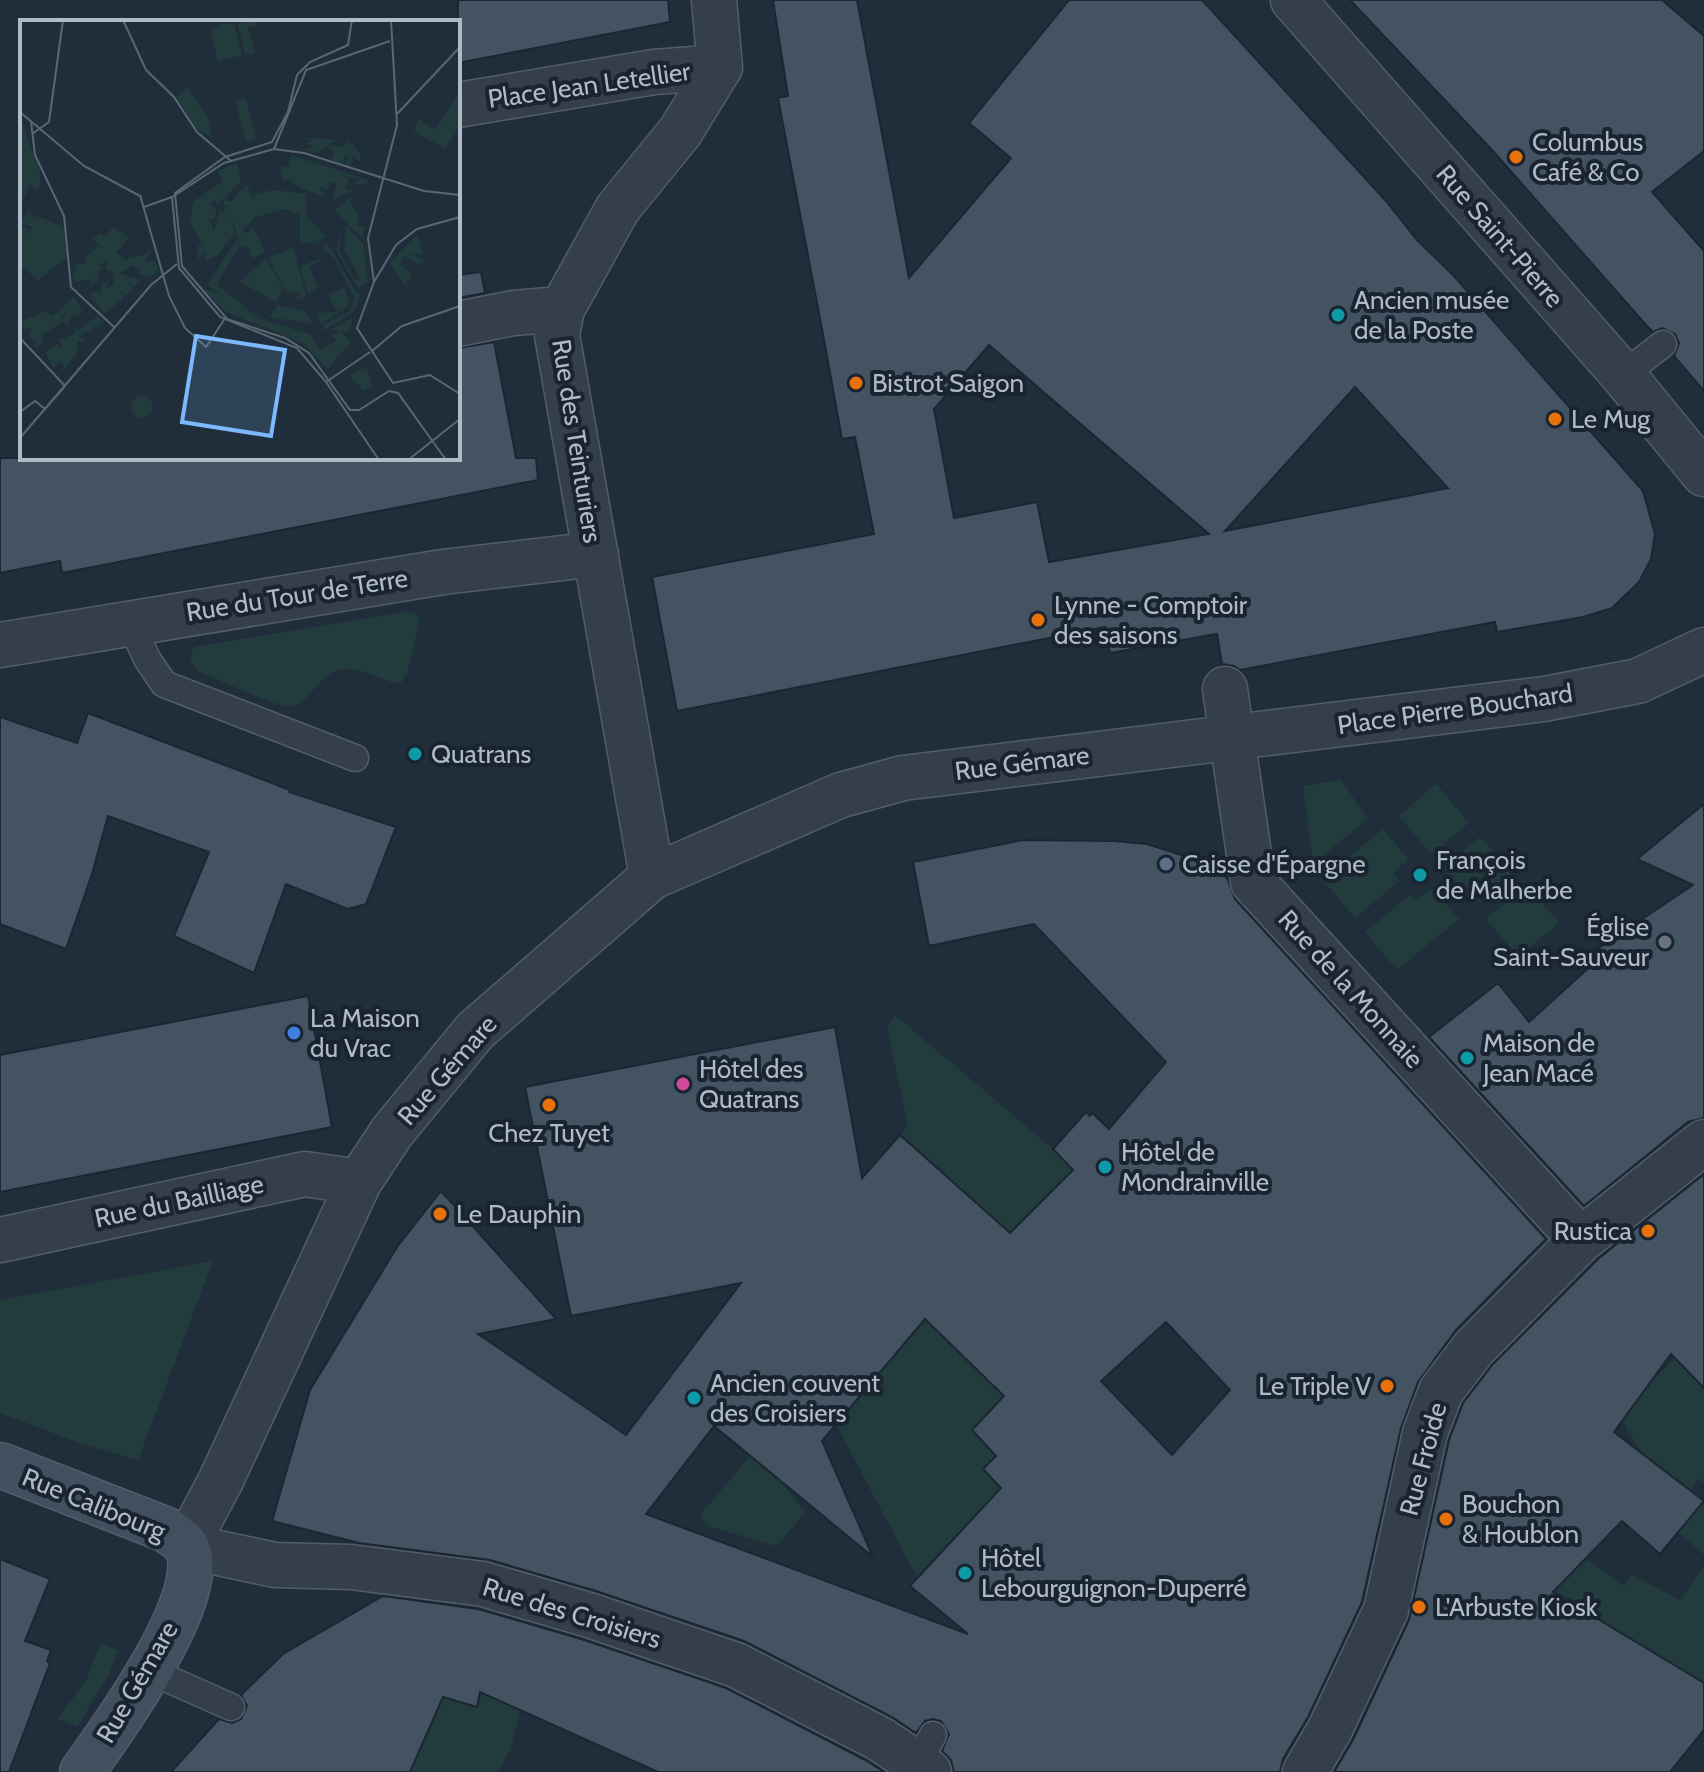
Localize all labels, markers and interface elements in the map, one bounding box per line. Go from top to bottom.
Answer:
inset map [20,20,460,460]
street label: Place Jean Letellier [486,55,693,115]
place label: Columbus Café & Co [1532,126,1644,188]
marker: Columbus Café & Co [1507,148,1525,166]
street label: Rue Saint-Pierre [1429,158,1571,314]
place label: Ancien musée de la Poste [1354,284,1509,346]
marker: Ancien musée de la Poste [1329,306,1347,324]
street label: Rue des Teinturiers [545,337,609,545]
place label: Bistrot Saigon [872,367,1024,399]
marker: Bistrot Saigon [847,374,865,392]
place label: Le Mug [1571,403,1651,435]
marker: Le Mug [1546,410,1564,428]
street label: Rue du Tour de Terre [184,562,410,628]
place label: Lynne - Comptoir des saisons [1054,589,1248,651]
marker: Lynne - Comptoir des saisons [1029,611,1047,629]
street label: Place Pierre Bouchard [1335,677,1575,741]
place label: Quatrans [431,738,532,770]
street label: Rue Gémare [953,739,1091,787]
marker: Quatrans [406,745,424,763]
place label: François de Malherbe [1436,844,1573,906]
place label: Caisse d'Épargne [1182,848,1366,880]
marker: Caisse d'Épargne [1157,855,1175,873]
marker: François de Malherbe [1411,866,1429,884]
street label: Rue de la Monnaie [1272,903,1430,1075]
place label: Église Saint-Sauveur [1493,911,1650,973]
marker: Église Saint-Sauveur [1656,933,1674,951]
place label: La Maison du Vrac [310,1002,420,1064]
street label: Rue Gémare [391,1008,503,1132]
marker: La Maison du Vrac [285,1024,303,1042]
place label: Maison de Jean Macé [1482,1027,1595,1089]
marker: Maison de Jean Macé [1458,1049,1476,1067]
place label: Hôtel des Quatrans [699,1053,804,1115]
marker: Hôtel des Quatrans [674,1075,692,1093]
marker: Chez Tuyet [540,1096,558,1114]
place label: Chez Tuyet [488,1117,610,1149]
place label: Hôtel de Mondrainville [1121,1136,1269,1198]
marker: Hôtel de Mondrainville [1096,1158,1114,1176]
street label: Rue du Bailliage [91,1167,267,1235]
place label: Le Dauphin [456,1198,581,1230]
marker: Le Dauphin [431,1205,449,1223]
place label: Rustica [1554,1215,1633,1247]
marker: Rustica [1639,1222,1657,1240]
place label: Ancien couvent des Croisiers [710,1367,880,1429]
place label: Le Triple V [1258,1370,1371,1402]
marker: Le Triple V [1378,1377,1396,1395]
marker: Ancien couvent des Croisiers [685,1389,703,1407]
street label: Rue Froide [1393,1399,1453,1519]
street label: Rue Calibourg [18,1461,171,1548]
place label: Bouchon & Houblon [1462,1488,1579,1550]
marker: Bouchon & Houblon [1437,1510,1455,1528]
place label: Hôtel Lebourguignon-Duperré [981,1542,1247,1604]
marker: Hôtel Lebourguignon-Duperré [956,1564,974,1582]
street label: Rue des Croisiers [479,1571,665,1655]
place label: L'Arbuste Kiosk [1435,1591,1598,1623]
marker: L'Arbuste Kiosk [1410,1598,1428,1616]
street label: Rue Gémare [89,1615,185,1749]

